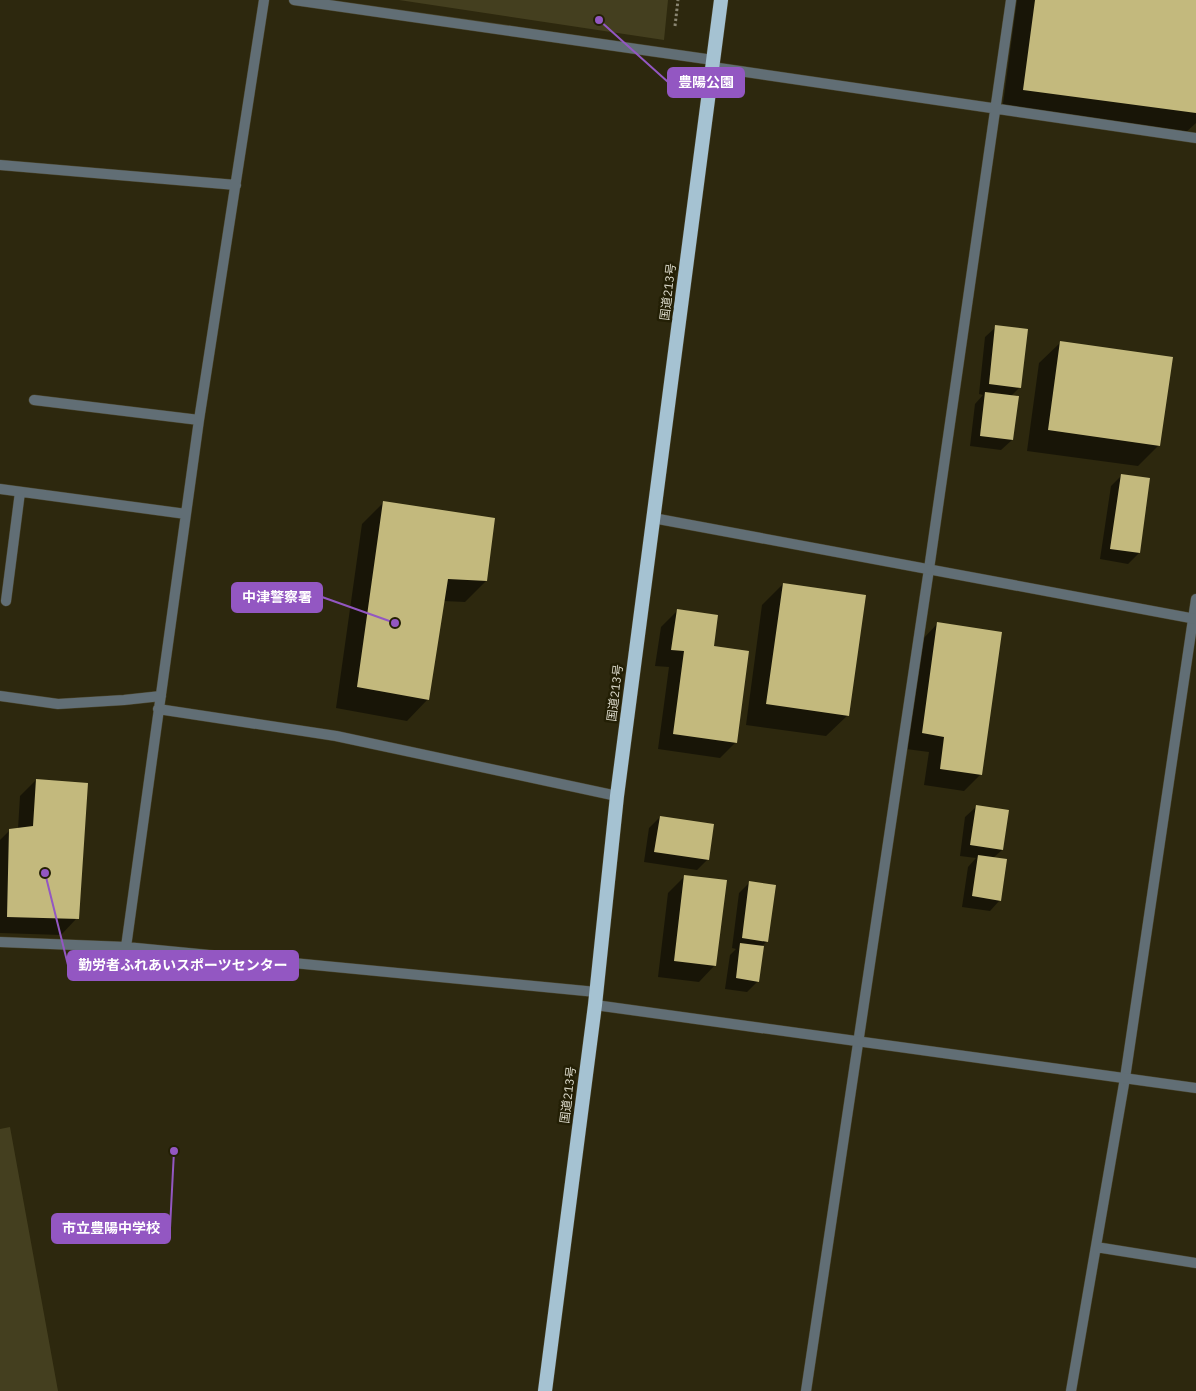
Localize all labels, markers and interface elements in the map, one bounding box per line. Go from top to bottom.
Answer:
callout: 豊陽公園 [668,68,744,97]
text: 豊陽公園 [678,73,734,91]
street label: 国道213号 [657,262,678,321]
callout: 中津警察署 [232,583,322,612]
text: 中津警察署 [242,588,312,606]
street label: 国道213号 [604,663,625,722]
callout: 勤労者ふれあいスポーツセンター [68,951,298,980]
text: 勤労者ふれあいスポーツセンター [78,956,288,974]
street label: 国道213号 [557,1065,578,1124]
callout: 市立豊陽中学校 [52,1214,170,1243]
text: 市立豊陽中学校 [62,1219,160,1237]

